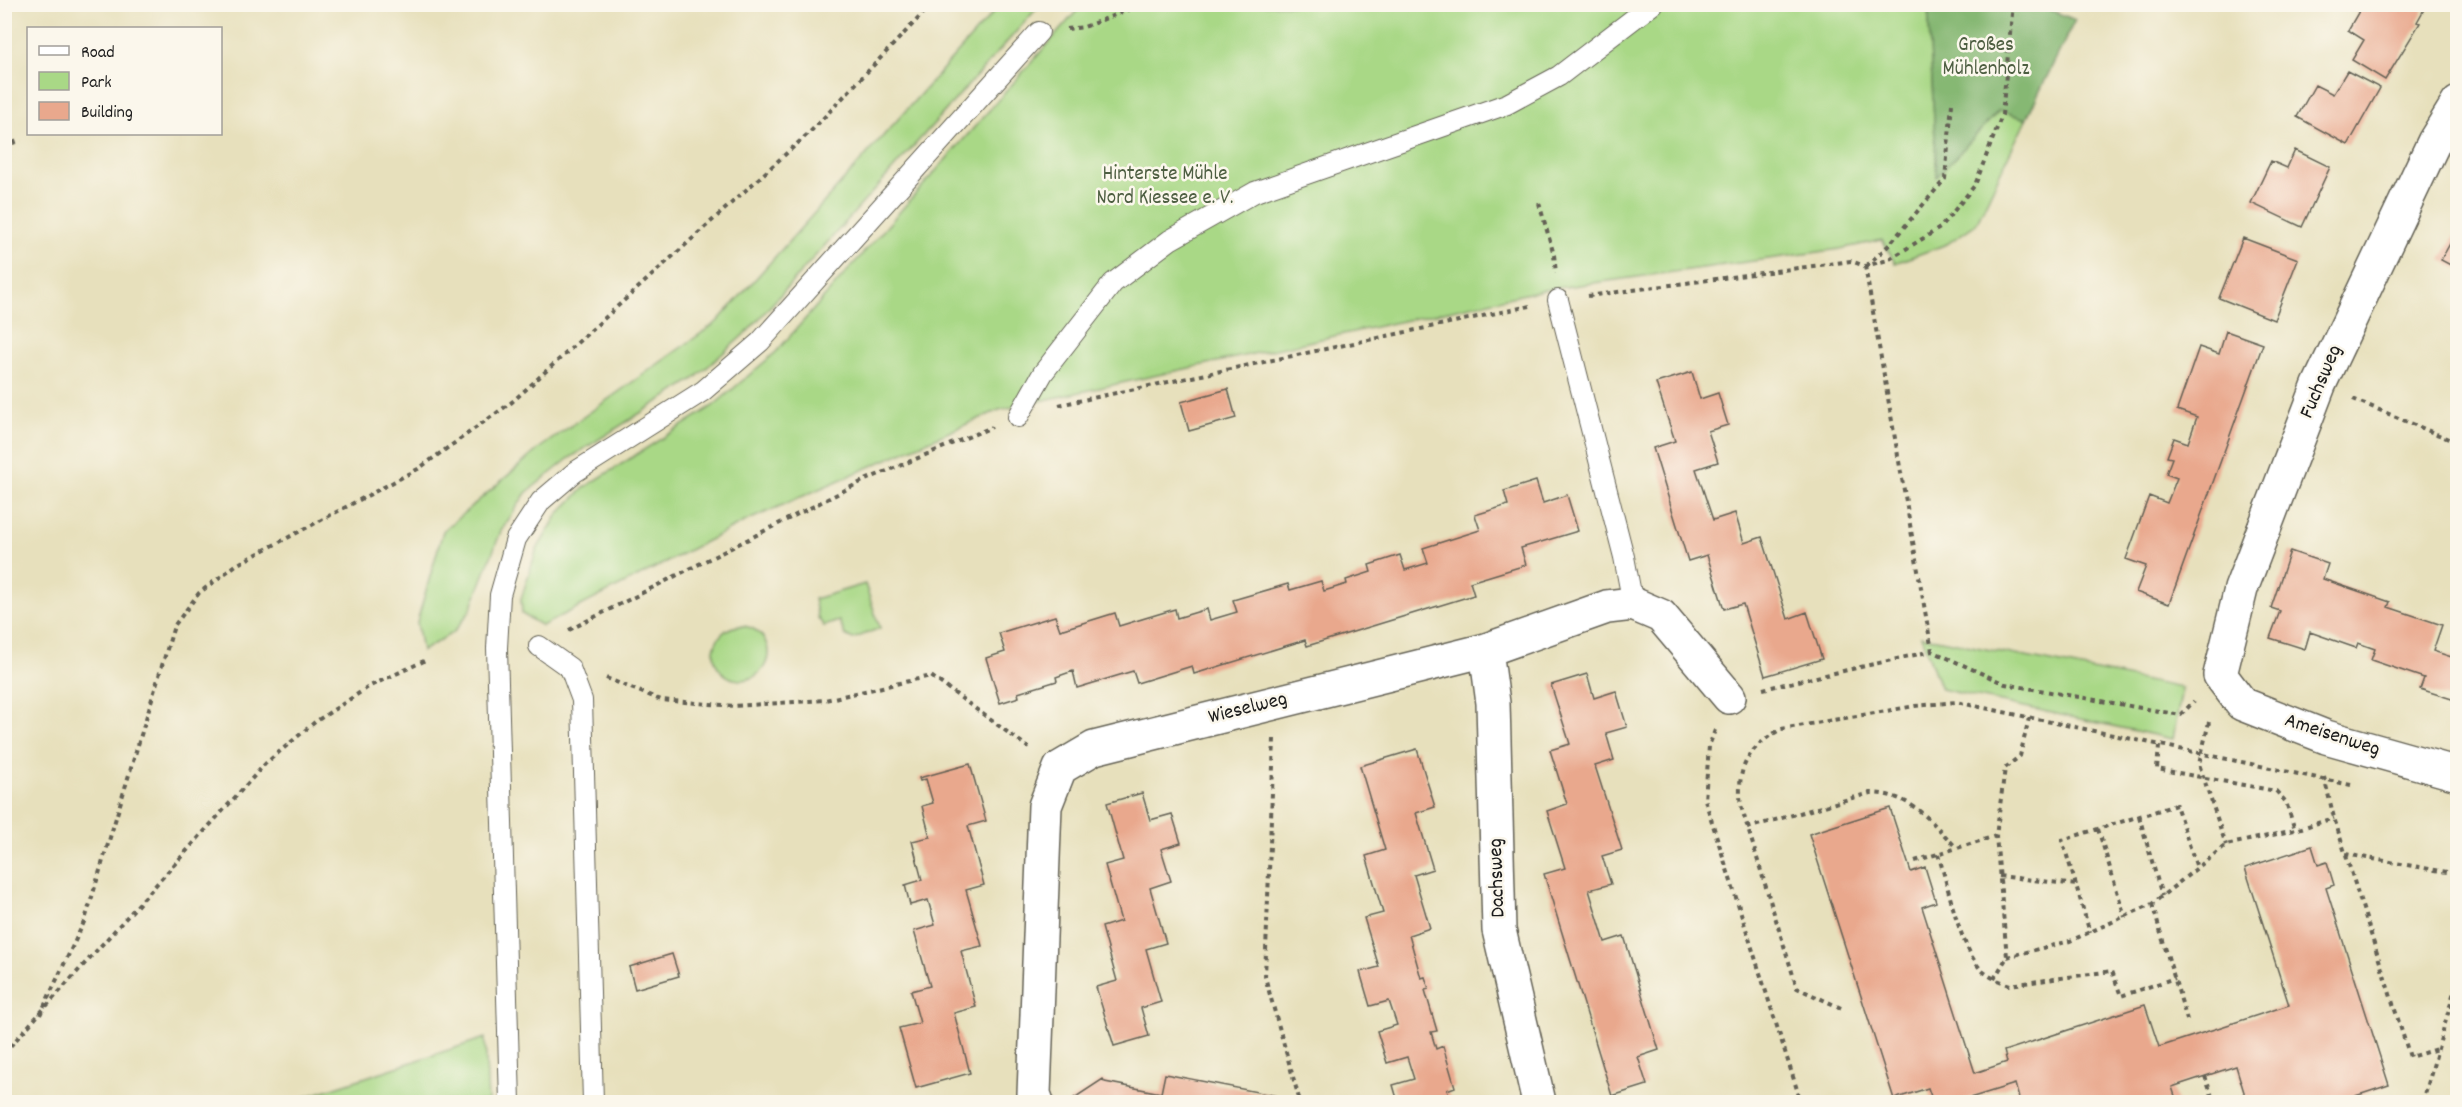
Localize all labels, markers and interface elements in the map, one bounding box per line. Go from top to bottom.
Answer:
legend [27,27,222,135]
park label: Großes Mühlenholz [1943,31,2029,85]
text: Road [81,41,115,66]
text: Park [81,71,112,96]
text: Building [81,101,133,126]
park label: Hinterste Mühle Nord Kiessee e. V. [1096,160,1234,214]
street label: Fuchsweg [2293,341,2351,423]
street label: Wieselweg [1205,685,1291,733]
street label: Ameisenweg [2280,706,2384,766]
street label: Dachsweg [1482,838,1514,918]

